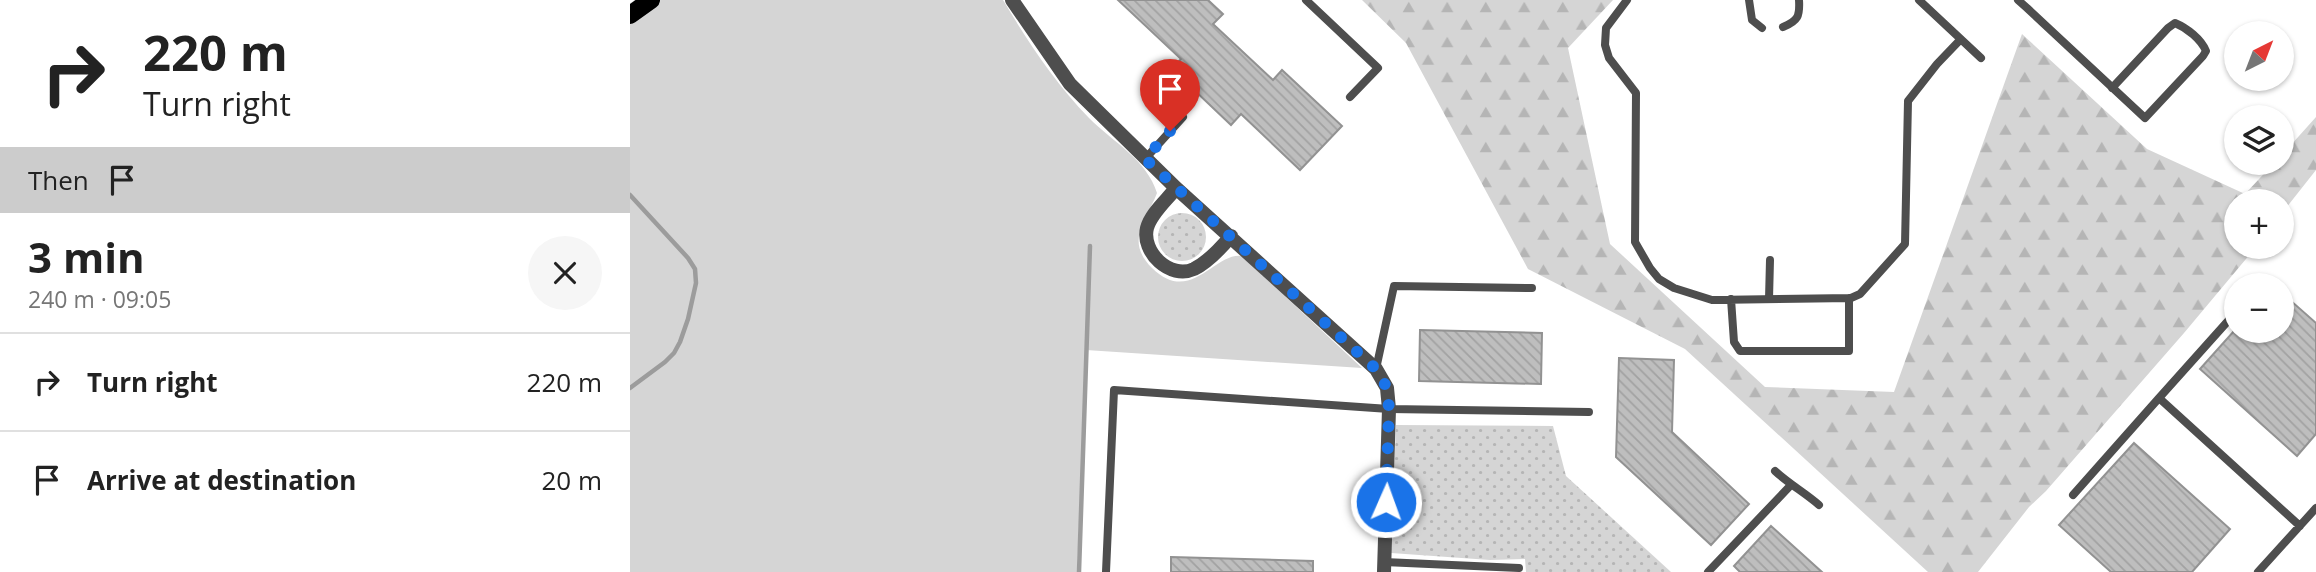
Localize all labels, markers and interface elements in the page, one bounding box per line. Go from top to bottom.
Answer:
text: 220 m [143,19,288,85]
north arrow [2224,21,2294,91]
map controls [2224,21,2294,343]
icon: right [28,28,119,119]
pin [1140,59,1200,131]
icon: arrive [1151,70,1189,108]
text: Turn right [143,82,291,125]
button: layers [2224,105,2294,175]
icon: arrive [103,161,141,199]
text: Then [28,162,89,198]
button: + [2224,189,2294,259]
text: 3 min [28,228,145,285]
button: close [528,236,602,310]
button: − [2224,273,2294,343]
text: 240 m · 09:05 [28,283,171,315]
icon: right [28,363,66,401]
text: Turn right [87,364,218,400]
text: 220 m [527,364,602,400]
icon: arrive [28,461,66,499]
text: Arrive at destination [87,462,356,498]
text: 20 m [541,462,602,498]
position arrow [1349,465,1423,539]

